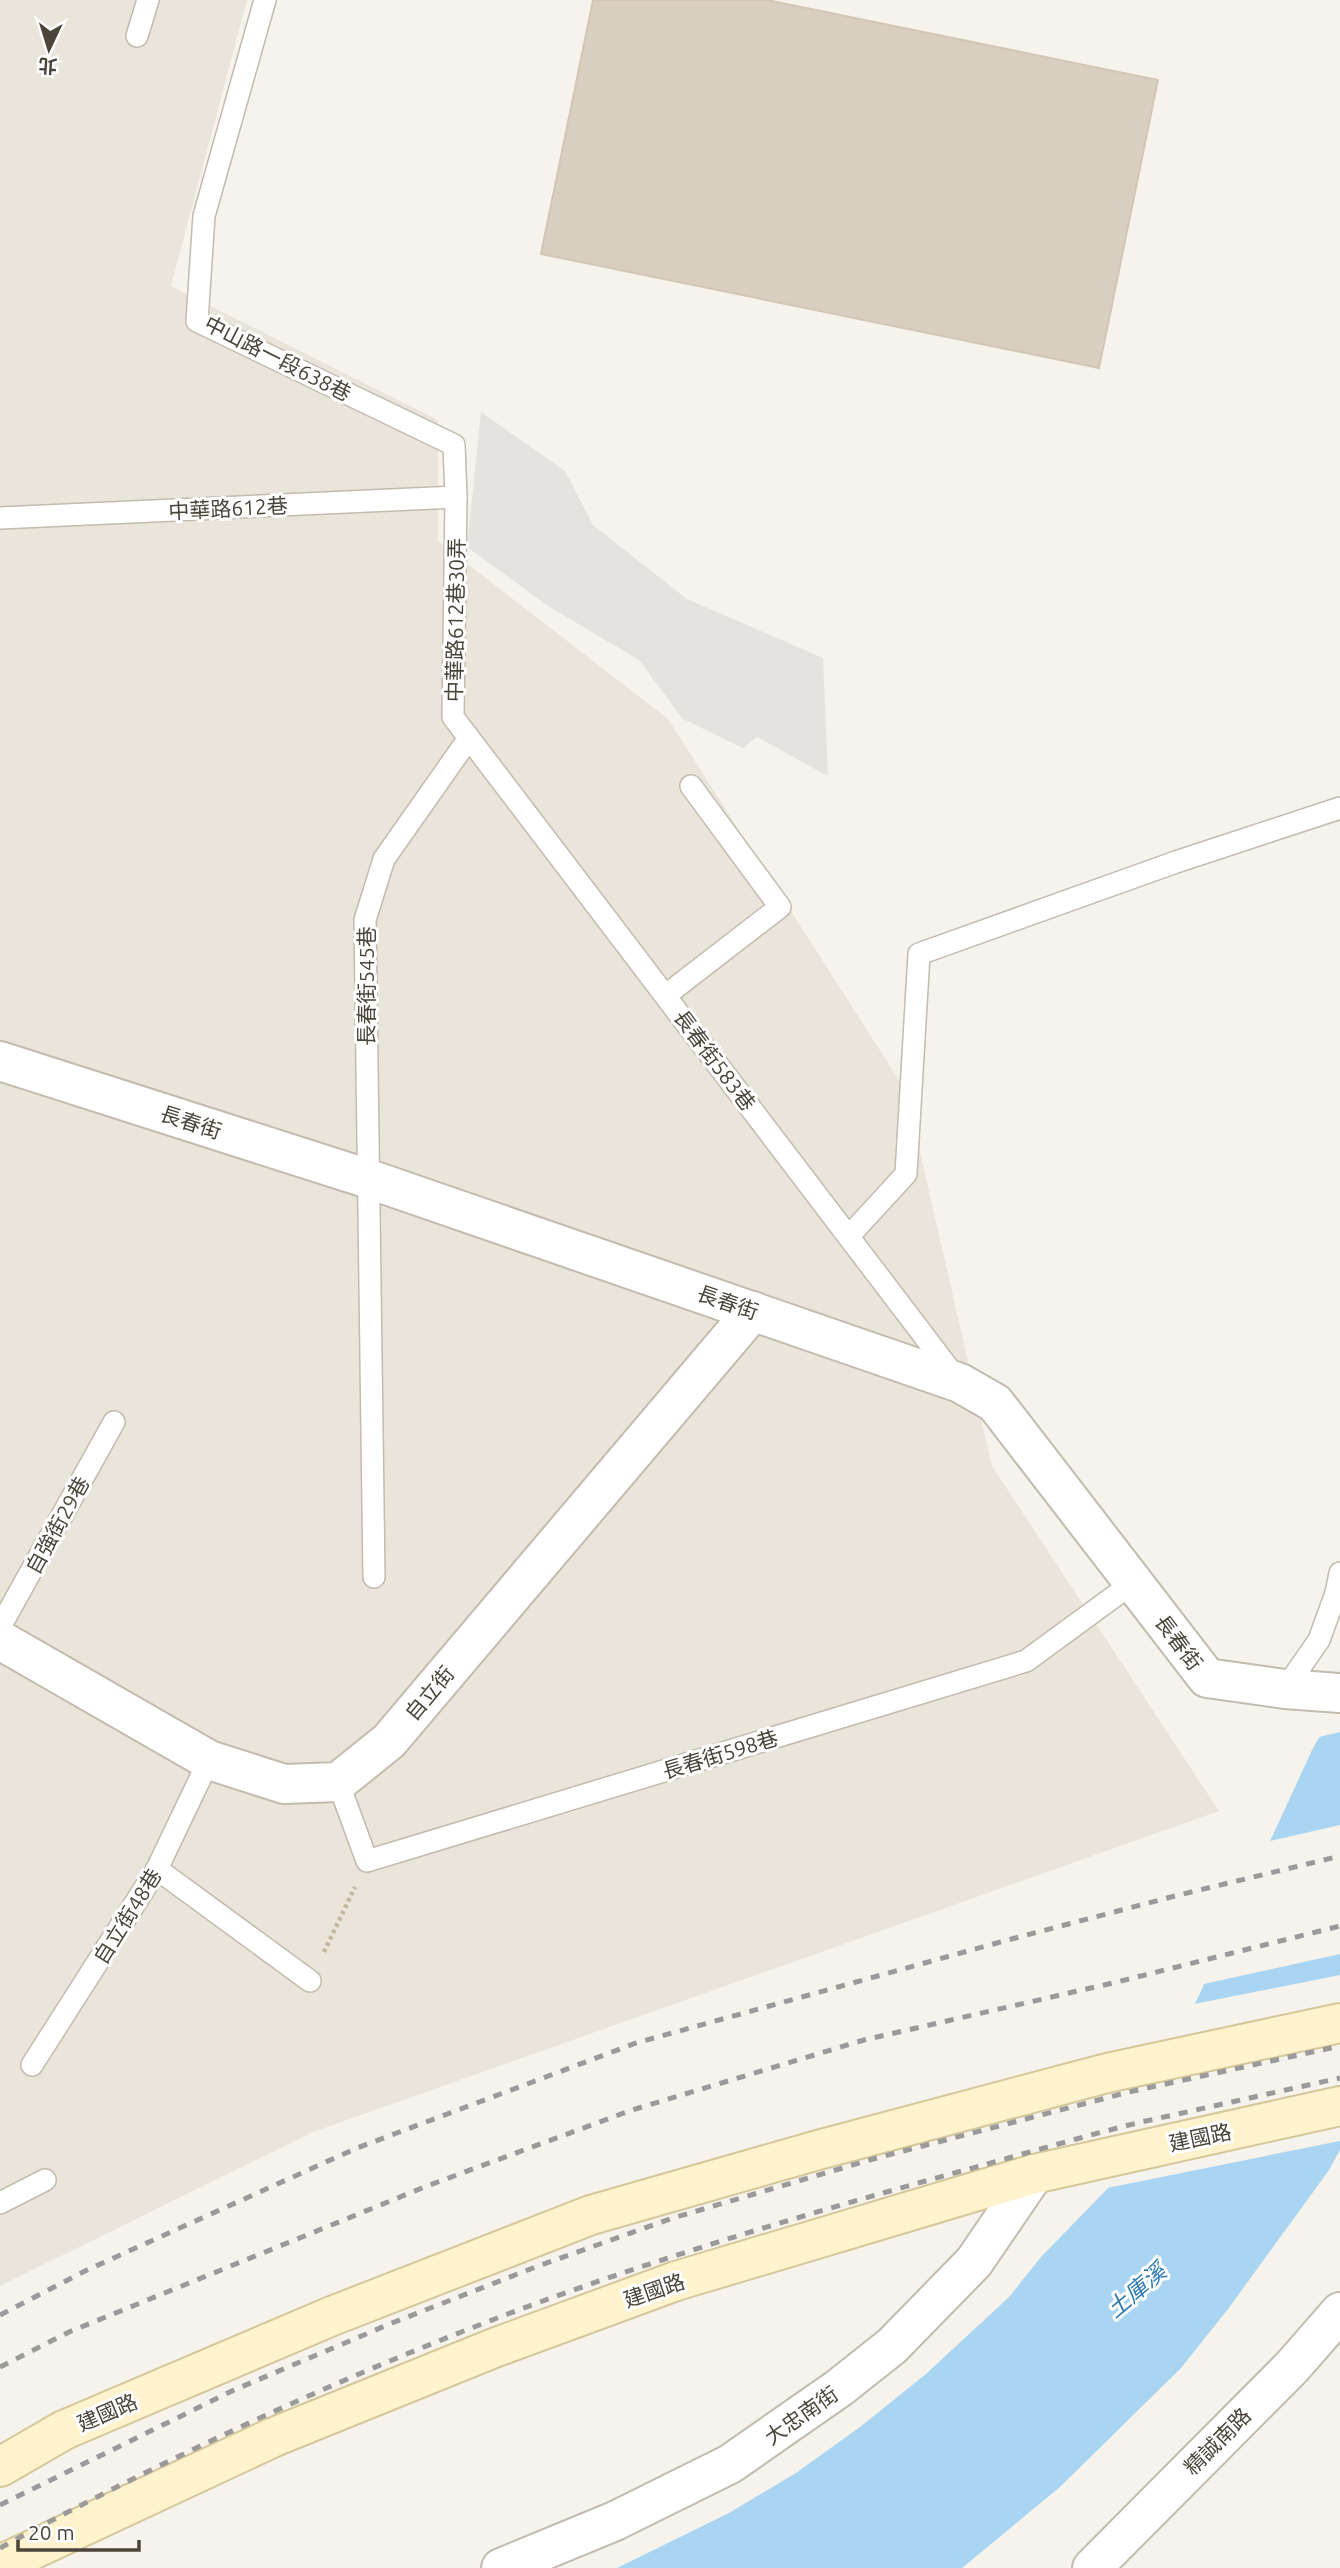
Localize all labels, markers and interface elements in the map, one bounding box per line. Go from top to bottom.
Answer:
north arrow [14,14,84,84]
text: 北 [38,54,58,78]
street label: 中山路一段638巷 [201,311,355,405]
street label: 中華路612巷 [168,493,288,523]
street label: 中華路612巷30弄 [442,538,468,702]
street label: 長春街545巷 [354,926,378,1046]
street label: 長春街583巷 [669,1005,761,1115]
street label: 長春街 [157,1101,225,1143]
street label: 長春街 [694,1280,762,1324]
street label: 自強街29巷 [20,1472,94,1578]
street label: 長春街 [1150,1610,1208,1674]
street label: 自立街 [400,1661,458,1725]
street label: 長春街598巷 [659,1725,781,1783]
street label: 自立街48巷 [88,1864,166,1968]
street label: 建國路 [1167,2119,1233,2155]
water label: 土庫溪 [1102,2256,1173,2322]
street label: 建國路 [620,2268,688,2312]
street label: 大忠南街 [760,2381,842,2449]
street label: 建國路 [73,2389,141,2435]
street label: 精誠南路 [1179,2403,1255,2479]
scale bar [18,2508,138,2552]
text: 20 m [28,2520,75,2544]

